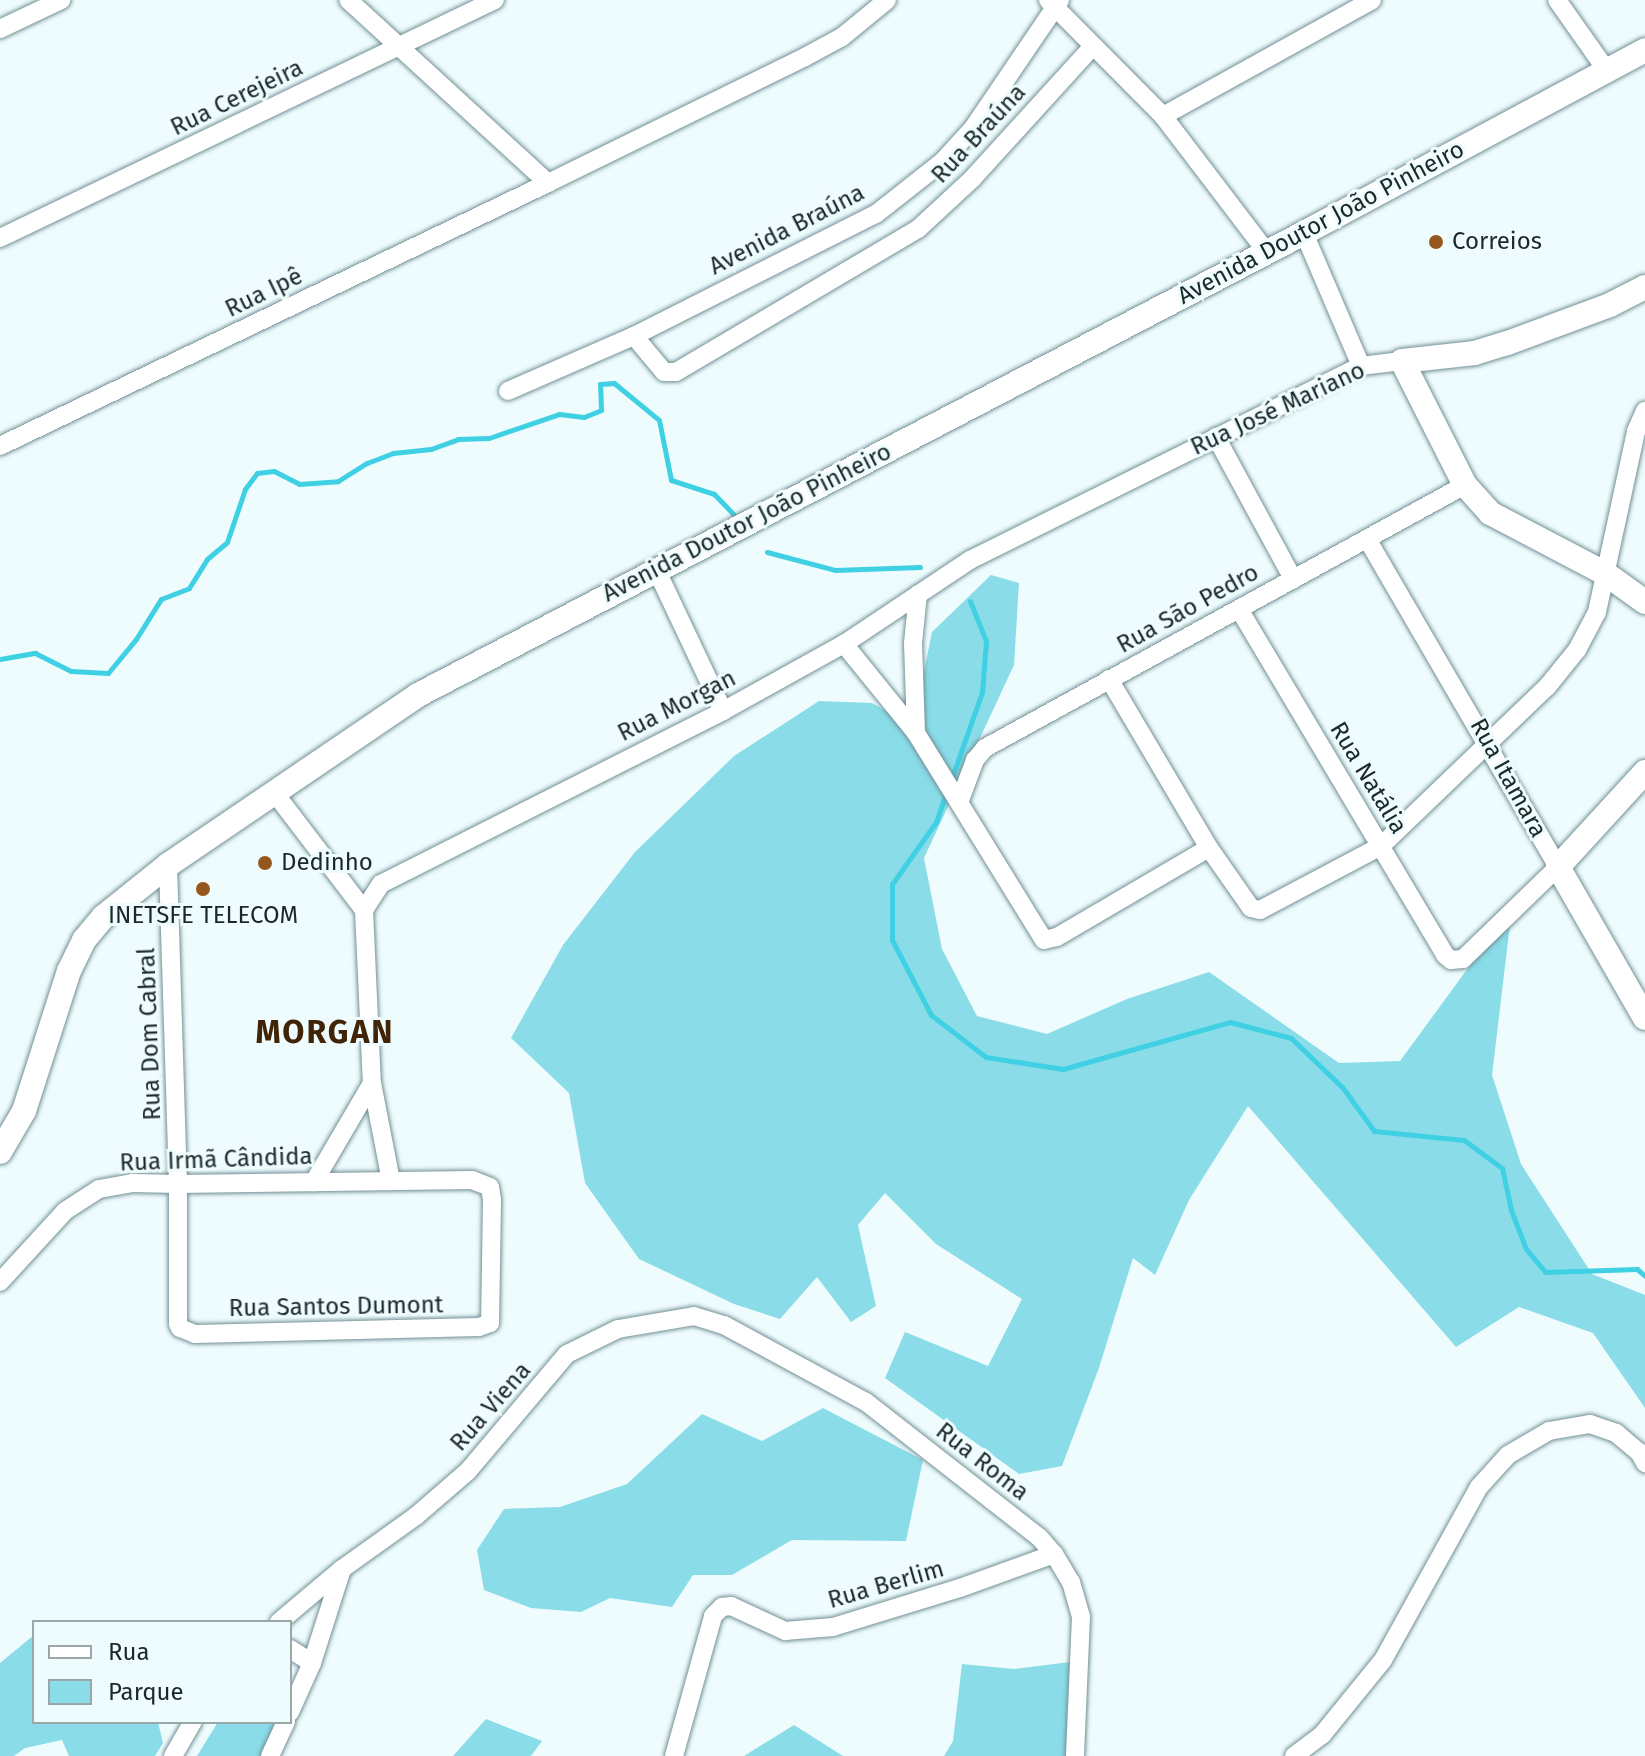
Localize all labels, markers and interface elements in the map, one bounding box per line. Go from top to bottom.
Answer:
street label: Rua Cerejeira [166,54,308,142]
street label: Rua Braúna [926,78,1032,190]
street label: Avenida Doutor João Pinheiro [1173,135,1469,311]
street label: Avenida Braúna [705,179,869,281]
place label: Correios [1452,228,1542,256]
marker: Correios [1427,233,1445,251]
street label: Rua Ipê [221,262,307,324]
street label: Rua José Mariano [1186,356,1370,462]
street label: Avenida Doutor João Pinheiro [598,437,896,609]
street label: Rua São Pedro [1112,558,1264,660]
street label: Rua Morgan [613,664,741,748]
street label: Rua Itamara [1463,713,1553,843]
street label: Rua Natália [1323,717,1413,839]
place label: Dedinho [281,849,373,877]
marker: Dedinho [256,854,274,872]
marker: INETSFE TELECOM [194,880,212,898]
place label: INETSFE TELECOM [108,902,298,930]
street label: Rua Dom Cabral [133,947,167,1121]
district label: MORGAN [255,1013,395,1051]
street label: Rua Irmã Cândida [119,1142,313,1178]
street label: Rua Santos Dumont [228,1291,444,1323]
street label: Rua Viena [445,1357,537,1457]
street label: Rua Roma [930,1417,1034,1507]
street label: Rua Berlim [825,1555,947,1615]
legend [32,1620,292,1724]
text: Rua [108,1638,150,1666]
text: Parque [108,1678,184,1706]

